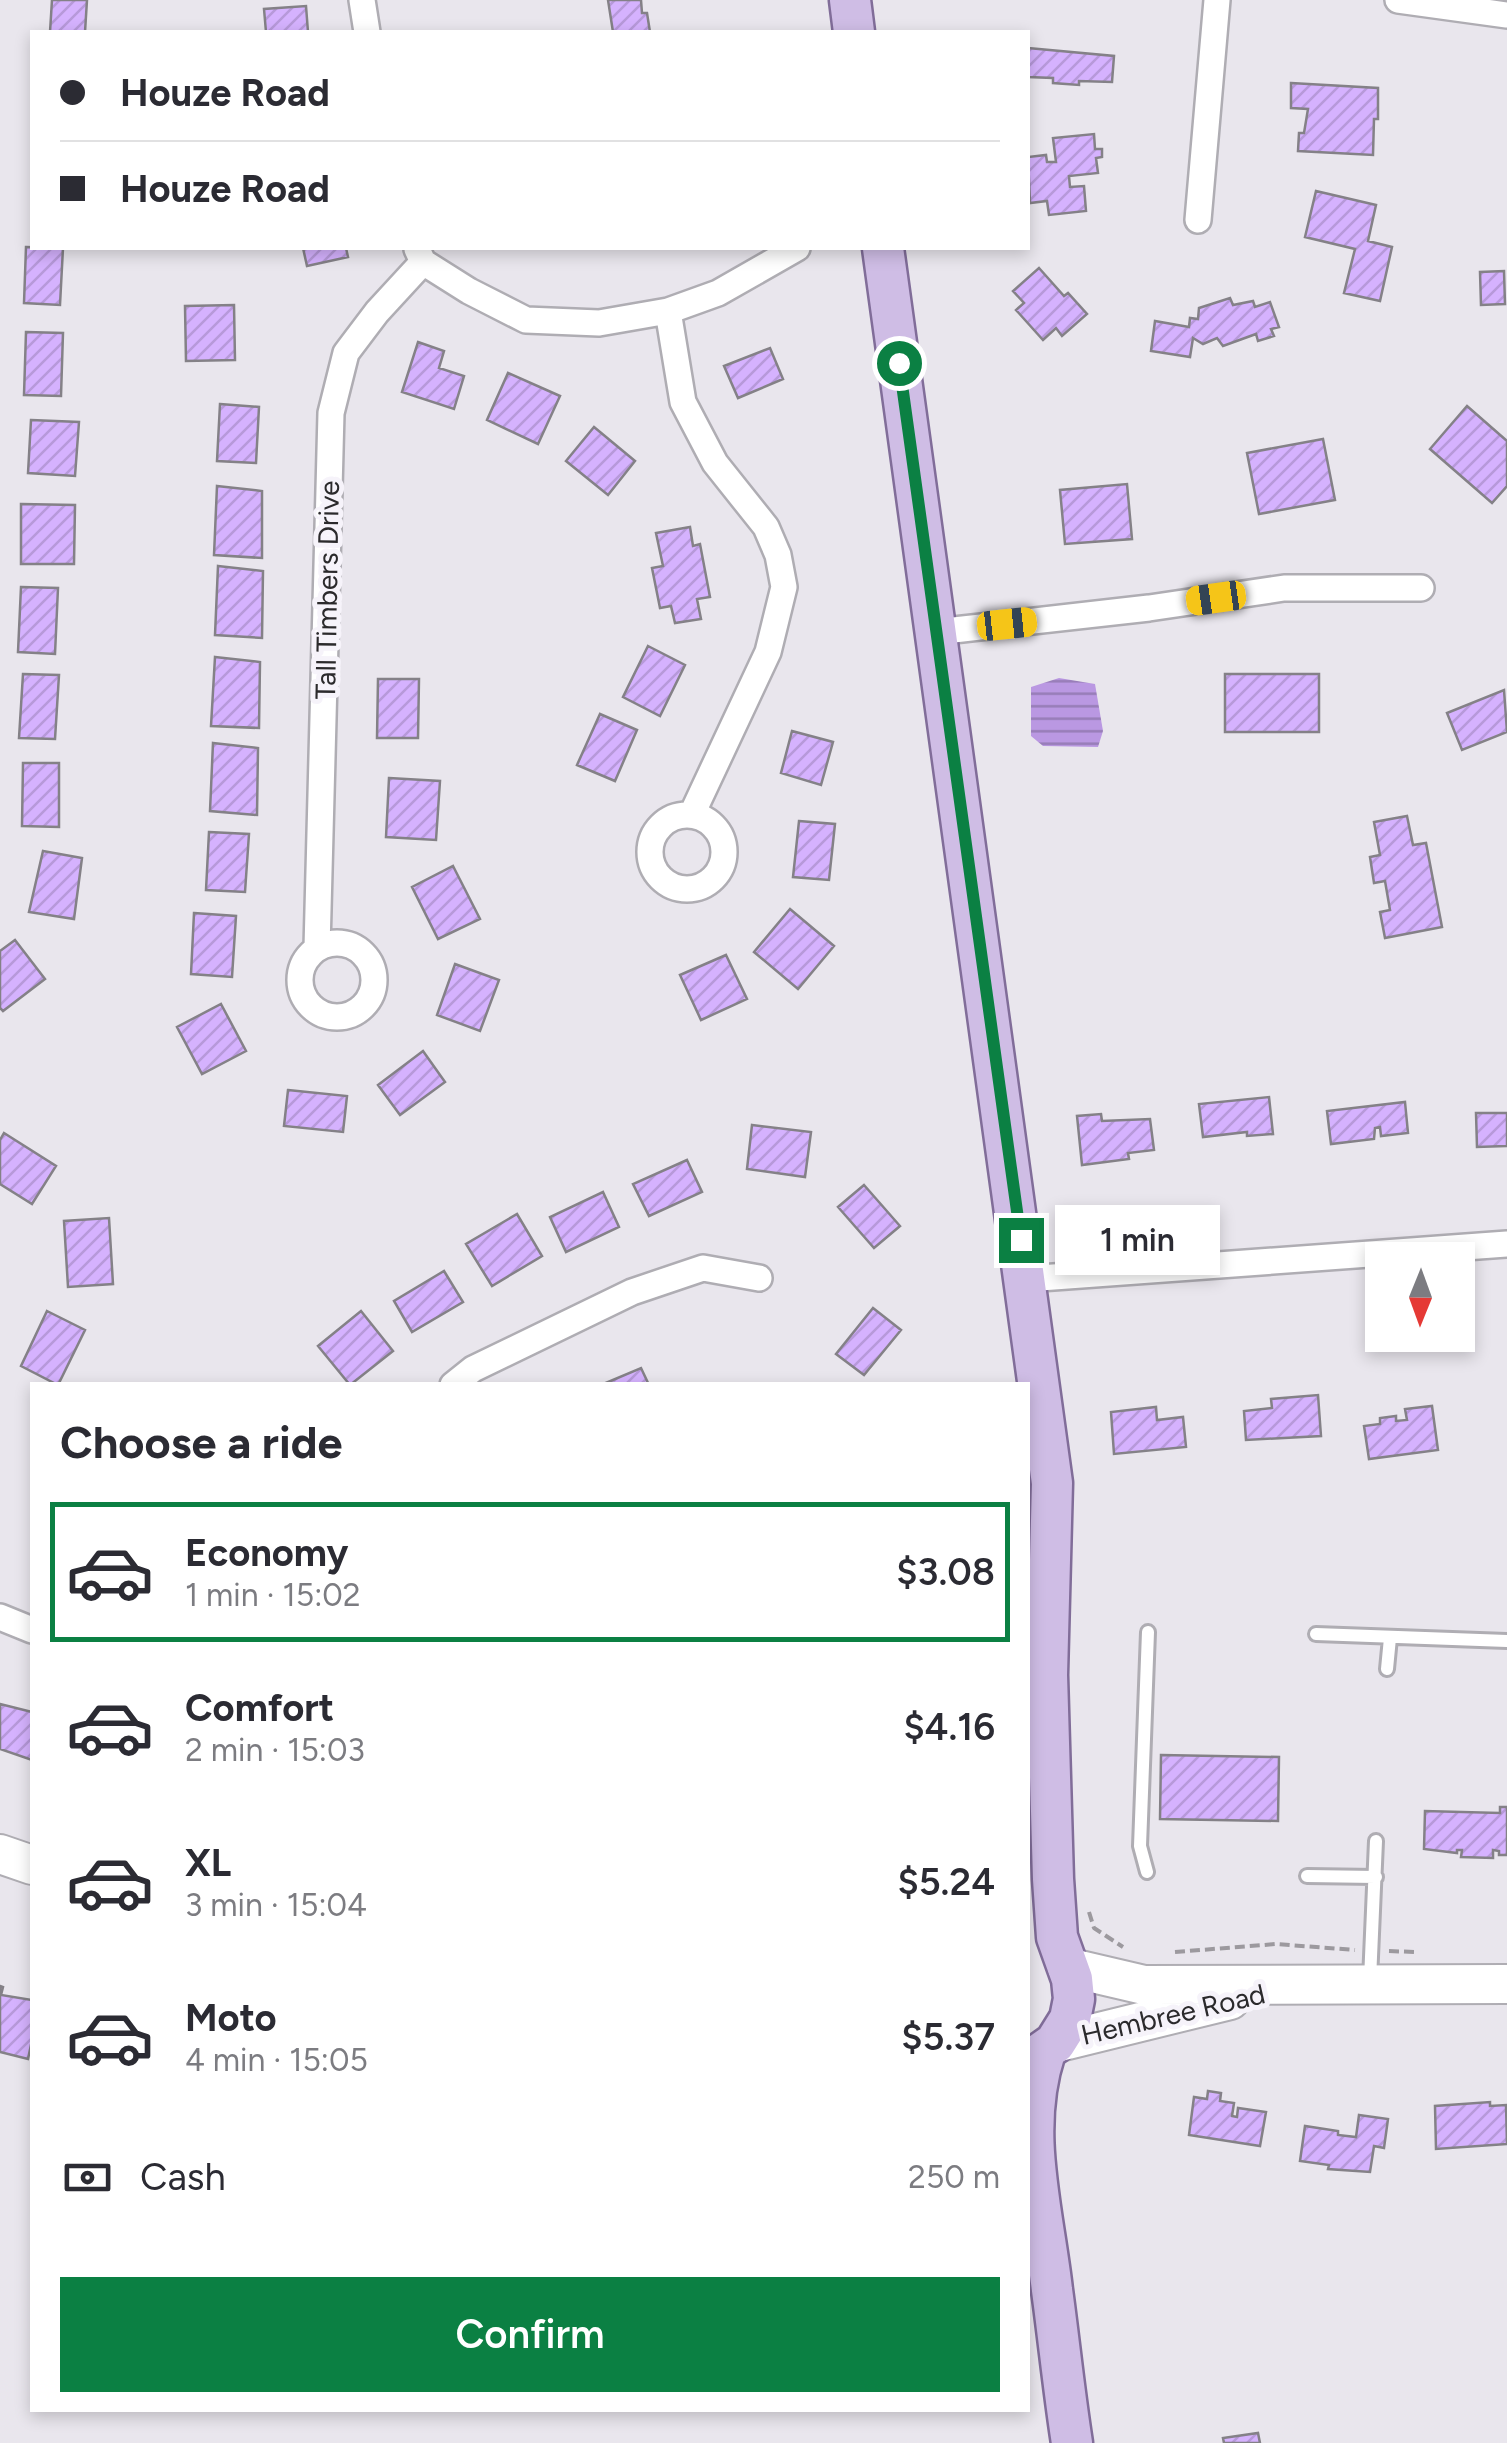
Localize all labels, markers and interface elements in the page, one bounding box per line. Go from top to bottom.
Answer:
text: Houze Road [120,70,330,116]
text: Houze Road [120,166,330,212]
route start [877,341,922,386]
street label: Tall Timbers Drive [308,480,346,700]
car [1184,579,1248,617]
car [976,606,1038,642]
callout: 1 min [1056,1205,1221,1275]
route end [999,1218,1044,1263]
text: 1 min [1100,1221,1175,1259]
north arrow [1365,1242,1475,1352]
map controls [1365,1242,1475,1352]
text: Choose a ride [60,1415,342,1469]
icon: car [65,1527,155,1617]
text: Economy [185,1530,348,1576]
text: $3.08 [896,1549,995,1595]
text: 1 min · 15:02 [185,1576,361,1614]
icon: car [65,1682,155,1772]
text: Comfort [185,1685,334,1731]
text: $4.16 [903,1704,995,1750]
text: 2 min · 15:03 [185,1731,365,1769]
icon: car [65,1837,155,1927]
text: XL [185,1840,231,1886]
text: $5.24 [897,1859,995,1905]
text: 3 min · 15:04 [185,1886,367,1924]
street label: Hembree Road [1078,1976,1268,2052]
icon: car [65,1992,155,2082]
text: Moto [185,1995,277,2041]
text: $5.37 [901,2014,995,2060]
text: 4 min · 15:05 [185,2041,368,2079]
icon: cash [60,2150,115,2205]
text: Cash [140,2154,226,2200]
text: 250 m [908,2158,1000,2196]
button: Confirm [60,2277,1000,2392]

